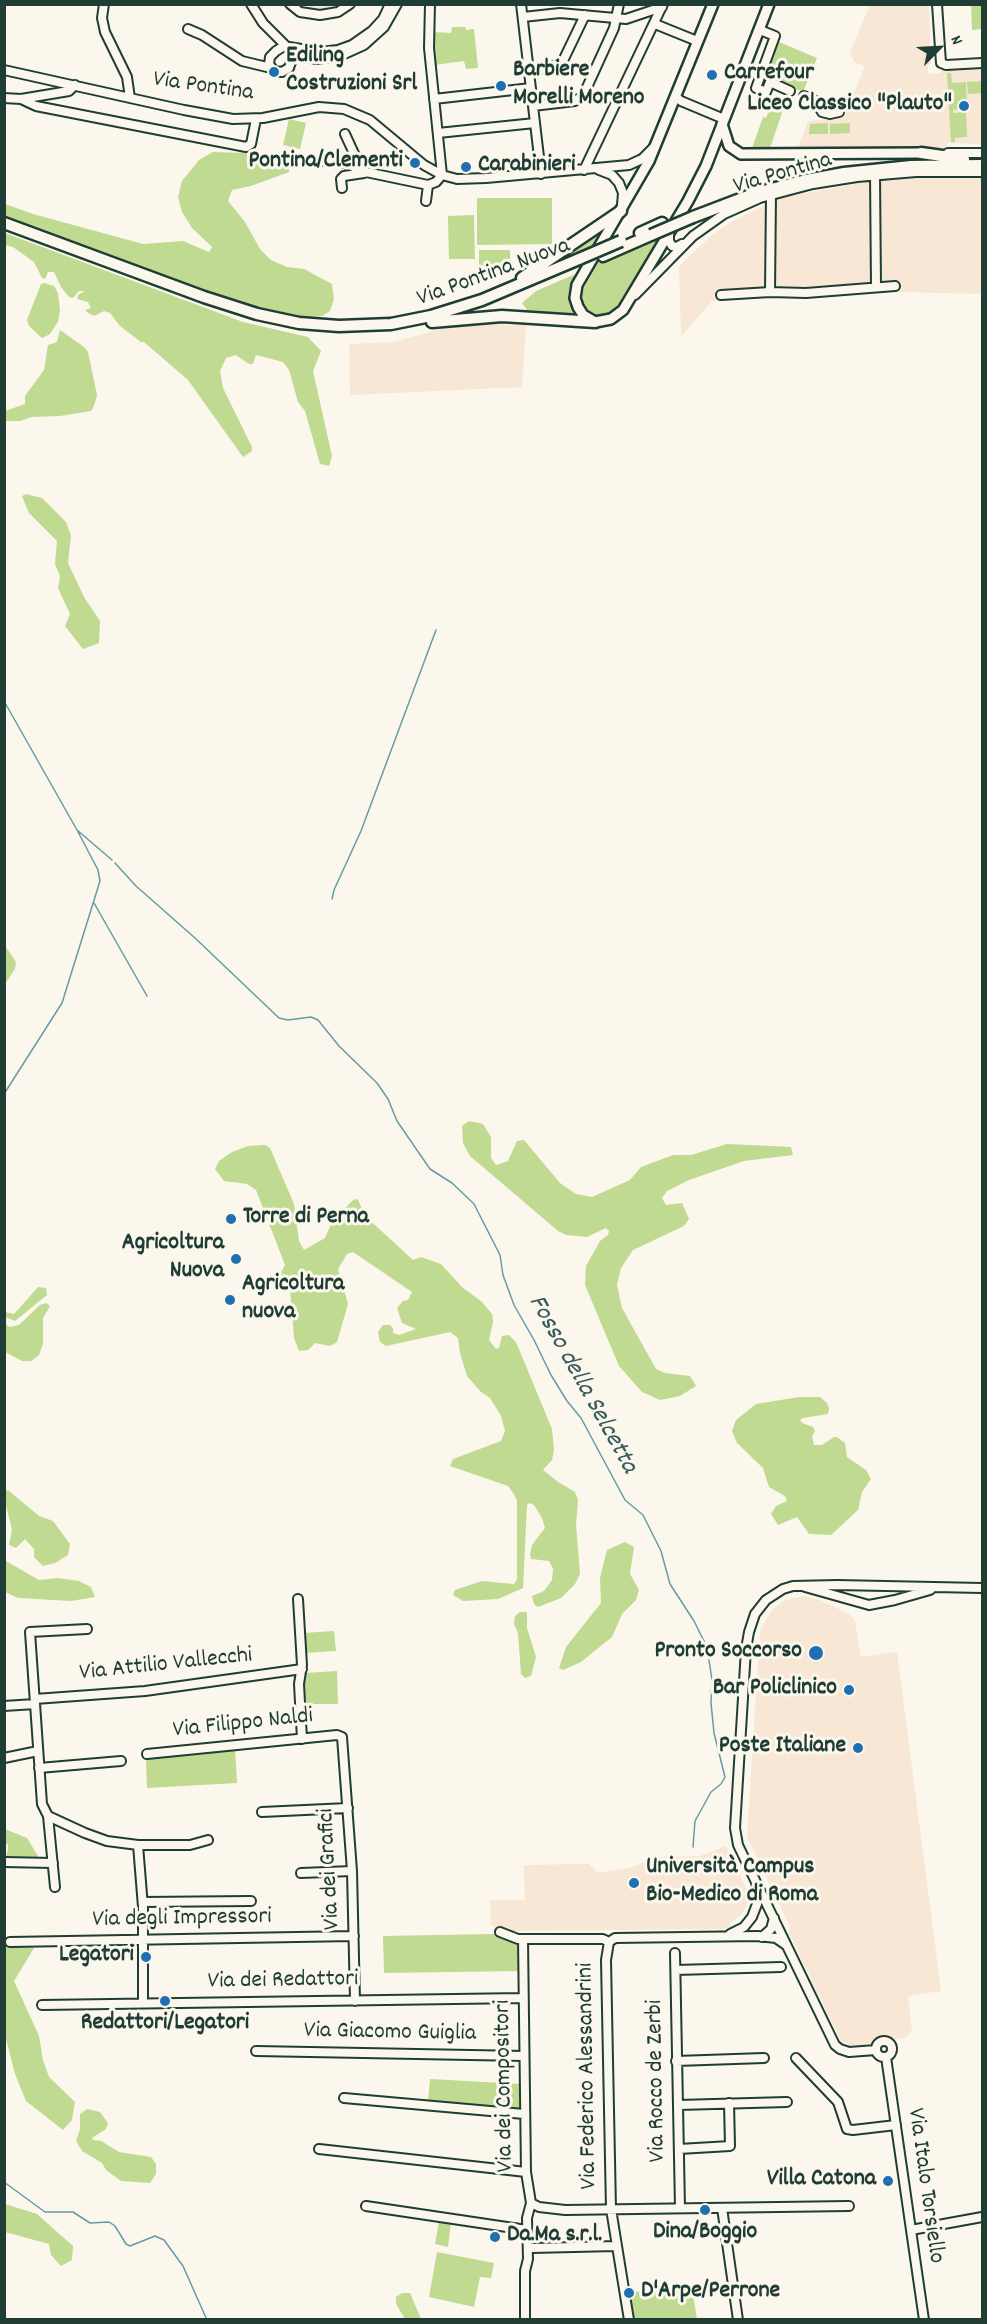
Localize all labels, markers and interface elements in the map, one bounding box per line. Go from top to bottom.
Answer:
north arrow [909,18,969,78]
text: N [944,32,968,49]
place label: Ediling Costruzioni Srl [286,44,417,100]
place label: Barbiere Morelli Moreno [513,58,644,114]
place label: Carrefour [724,61,814,89]
marker: Ediling Costruzioni Srl [267,65,281,79]
street label: Via Pontina [151,67,255,109]
marker: Carrefour [705,68,719,82]
marker: Barbiere Morelli Moreno [494,79,508,93]
place label: Liceo Classico "Plauto" [747,92,952,120]
marker: Liceo Classico "Plauto" [957,99,971,113]
street label: Via Pontina [731,147,835,203]
place label: Pontina/Clementi [248,149,403,177]
place label: Carabinieri [478,153,575,181]
marker: Pontina/Clementi [408,156,422,170]
marker: Carabinieri [459,160,473,174]
street label: Via Pontina Nuova [414,233,574,315]
place label: Torre di Perna [243,1205,369,1233]
marker: Torre di Perna [224,1212,238,1226]
place label: Agricoltura Nuova [122,1231,224,1287]
marker: Agricoltura Nuova [229,1252,243,1266]
place label: Agricoltura nuova [242,1272,344,1328]
water label: Fosso della Selcetta [519,1290,643,1480]
marker: Agricoltura nuova [223,1293,237,1307]
place label: Pronto Soccorso [654,1639,802,1667]
street label: Via Attilio Vallecchi [78,1643,254,1689]
marker: Pronto Soccorso [807,1644,825,1662]
place label: Bar Policlinico [713,1676,837,1704]
marker: Bar Policlinico [842,1683,856,1697]
street label: Via Filippo Naldi [172,1703,314,1747]
place label: Poste Italiane [719,1734,846,1762]
marker: Poste Italiane [851,1741,865,1755]
street label: Via dei Grafici [313,1807,349,1931]
place label: Università Campus Bio-Medico di Roma [646,1855,818,1911]
marker: Università Campus Bio-Medico di Roma [627,1876,641,1890]
street label: Via degli Impressori [92,1904,272,1936]
place label: Legatori [59,1943,134,1971]
marker: Legatori [139,1950,153,1964]
street label: Via Federico Alessandrini [573,1962,605,2190]
street label: Via dei Redattori [207,1966,359,1998]
marker: Redattori/Legatori [158,1994,172,2008]
street label: Via Rocco de Zerbi [642,1999,674,2163]
street label: Via dei Compositori [490,2000,522,2172]
place label: Redattori/Legatori [81,2011,249,2039]
street label: Via Giacomo Guiglia [304,2018,476,2050]
street label: Via Italo Torsiello [899,2107,949,2265]
place label: Villa Catona [767,2167,876,2195]
marker: Villa Catona [881,2174,895,2188]
marker: Dina/Boggio [698,2203,712,2217]
place label: Dina/Boggio [653,2220,757,2248]
place label: Da.Ma s.r.l. [507,2223,602,2251]
marker: Da.Ma s.r.l. [488,2230,502,2244]
place label: D'Arpe/Perrone [641,2279,780,2307]
marker: D'Arpe/Perrone [622,2286,636,2300]

